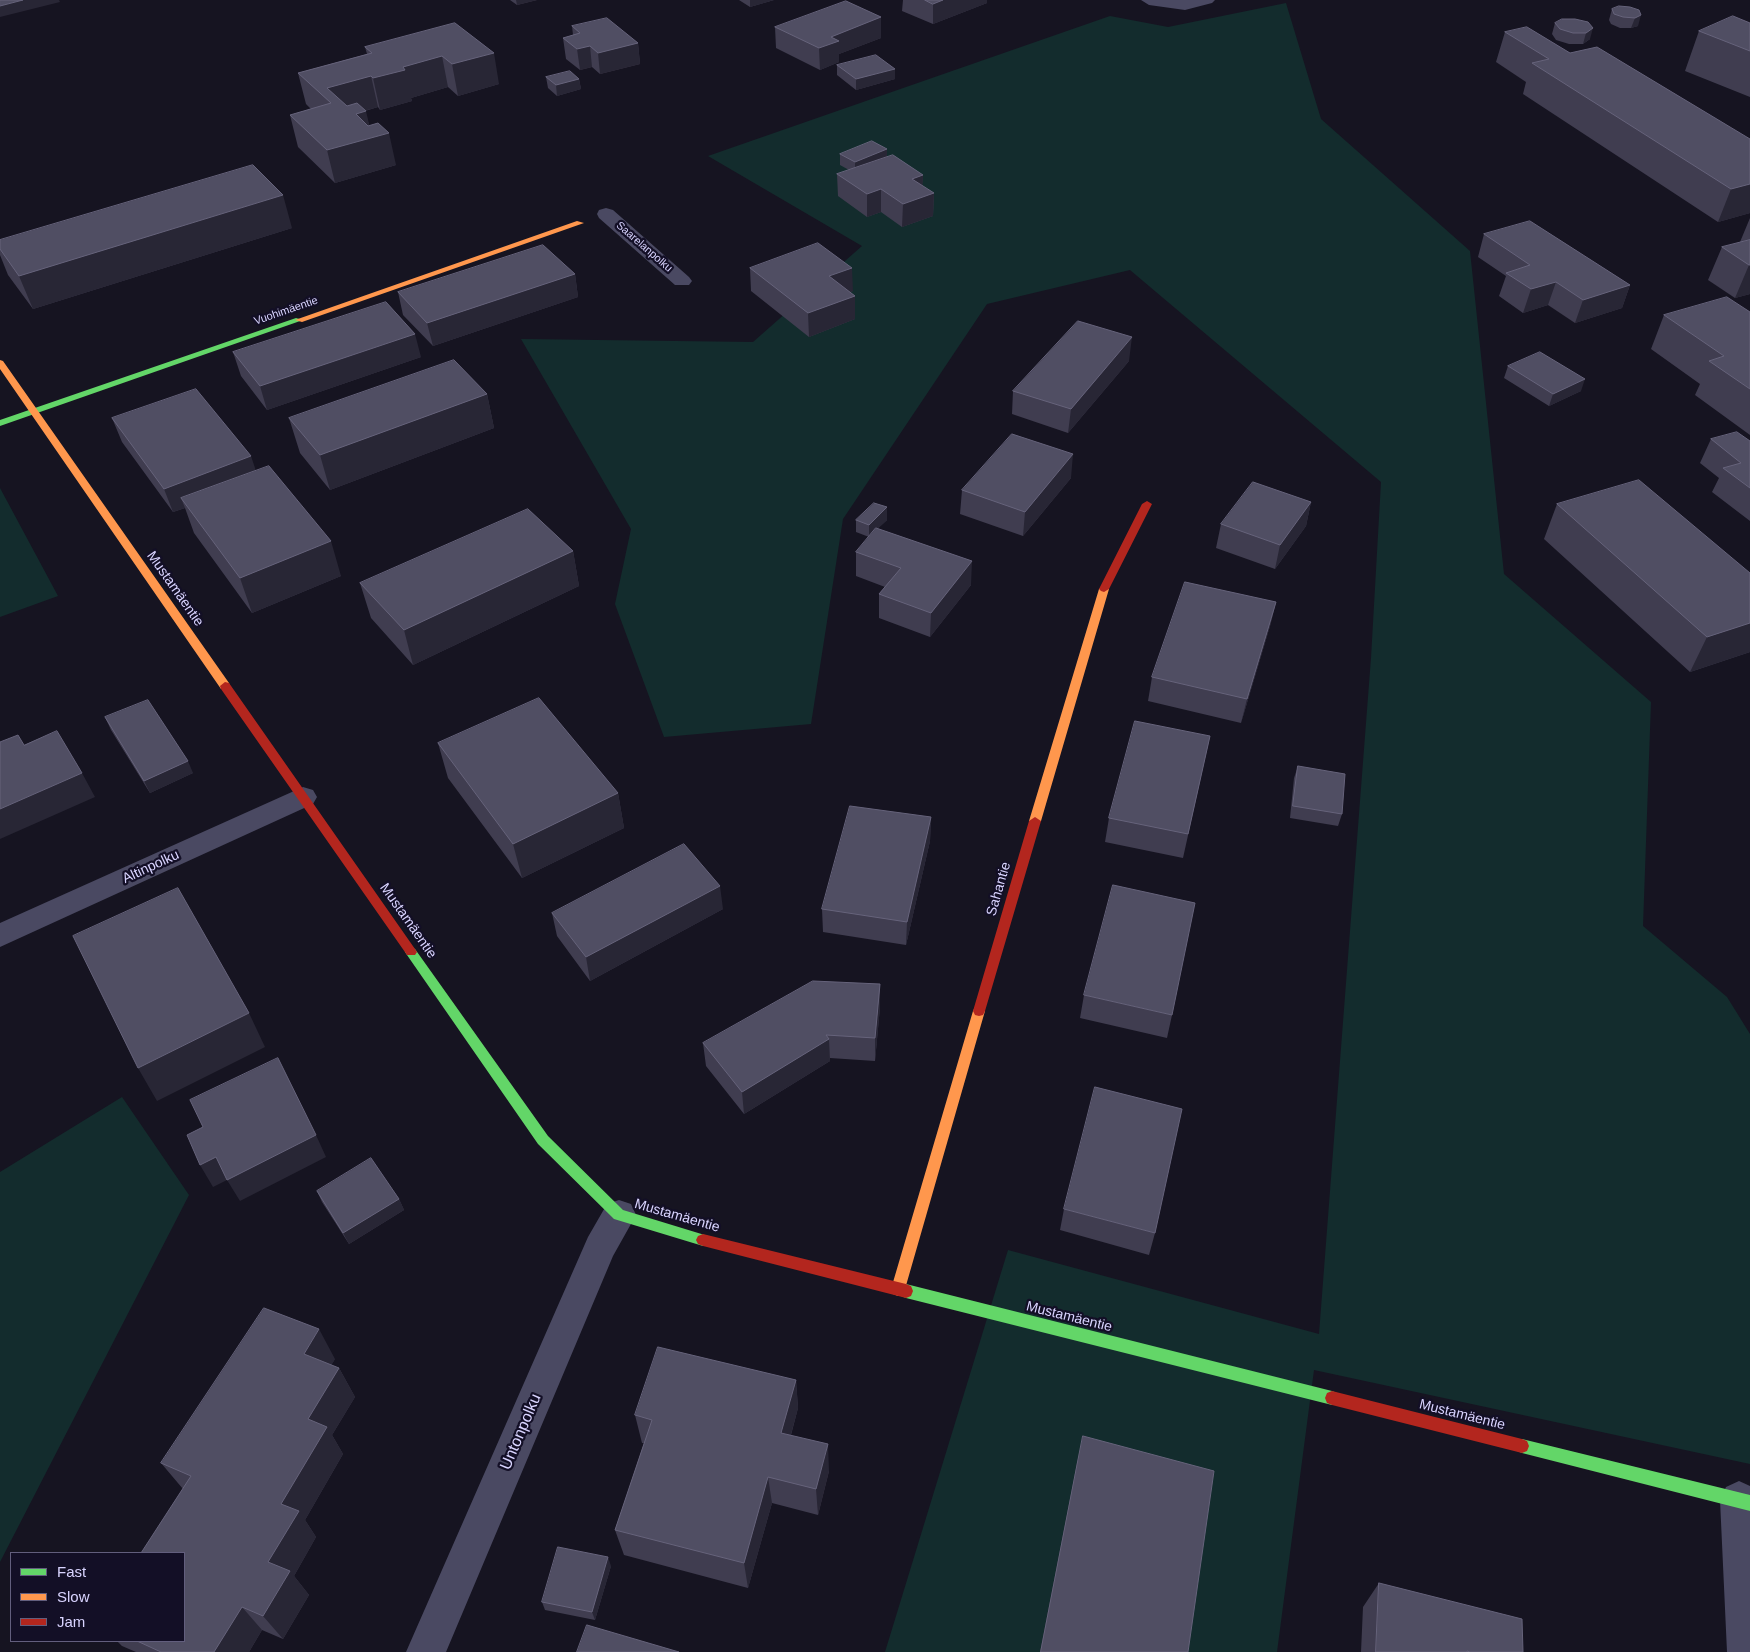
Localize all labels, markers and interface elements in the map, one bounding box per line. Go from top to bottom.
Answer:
street label: Saarelanpolku [613,219,675,275]
street label: Vuohimäentie [252,294,320,328]
street label: Mustamäentie [143,548,207,630]
street label: Altinpolku [120,847,182,887]
street label: Sahantie [983,860,1015,918]
street label: Mustamäentie [376,880,440,962]
street label: Mustamäentie [632,1196,722,1236]
street label: Mustamäentie [1024,1298,1114,1336]
street label: Untonpolku [496,1391,546,1473]
street label: Mustamäentie [1417,1396,1507,1434]
legend [10,1552,185,1642]
text: Fast [57,1563,86,1580]
text: Slow [57,1588,90,1605]
text: Jam [57,1613,85,1630]

